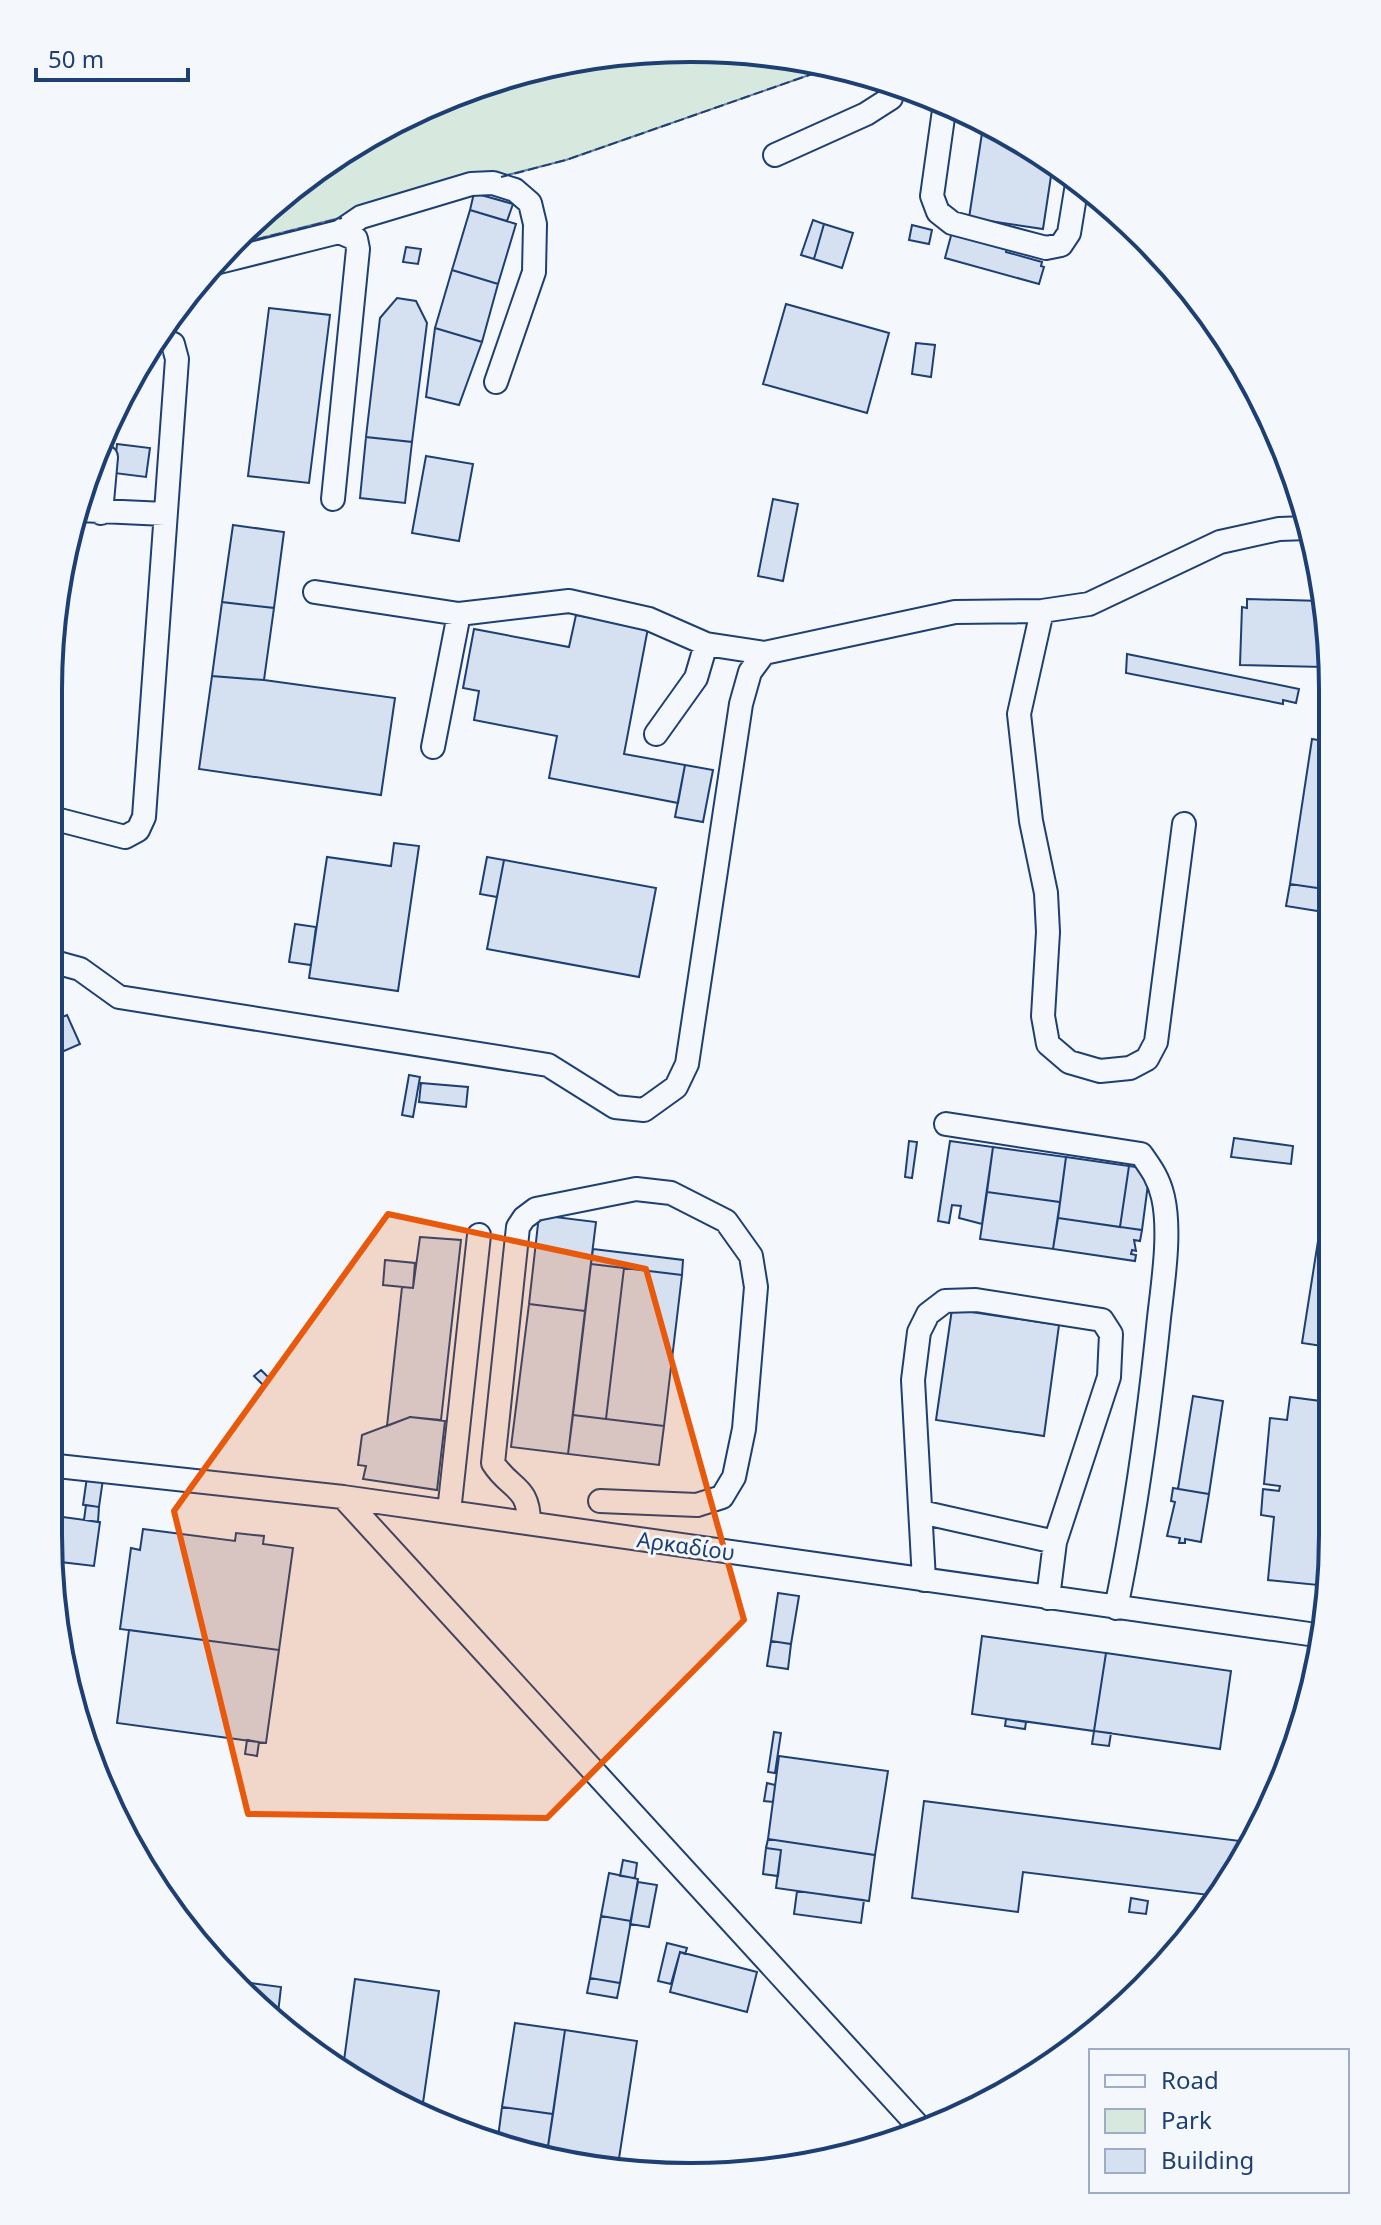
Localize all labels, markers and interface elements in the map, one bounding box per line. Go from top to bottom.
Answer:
scale bar [36,32,188,82]
text: 50 m [48,42,104,75]
street label: Αρκαδίου [635,1523,737,1567]
legend [1089,2049,1349,2193]
text: Road [1161,2063,1219,2096]
text: Park [1161,2103,1212,2136]
text: Building [1161,2143,1254,2176]

